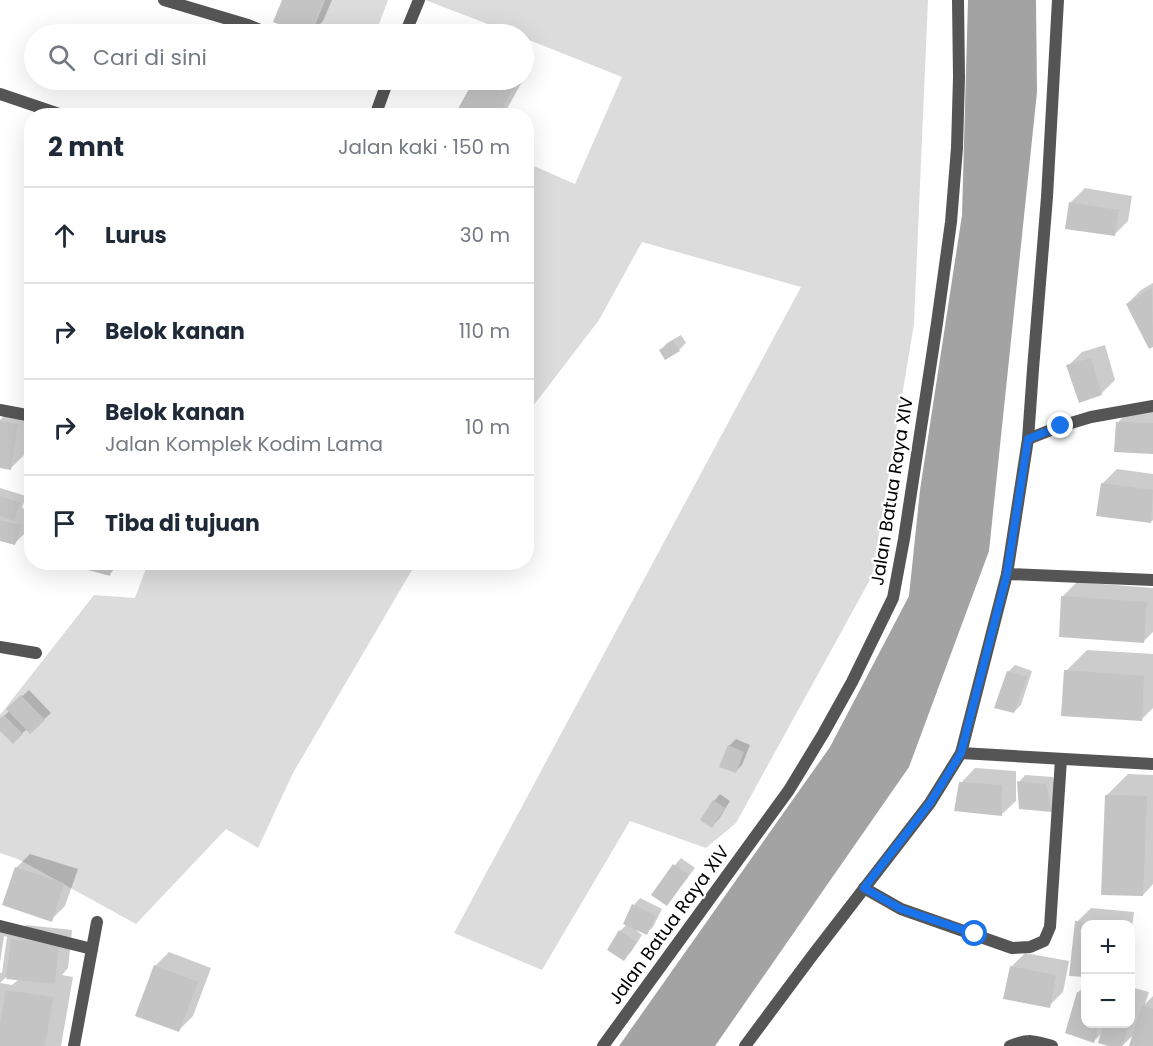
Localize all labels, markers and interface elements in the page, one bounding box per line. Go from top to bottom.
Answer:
search box [24,24,534,90]
icon: search [45,41,78,74]
text: Cari di sini [93,42,207,73]
text: 2 mnt [48,129,124,165]
text: Jalan kaki · 150 m [338,133,510,161]
icon: ahead [48,219,81,252]
text: Lurus [105,220,167,251]
text: 30 m [460,221,510,249]
icon: right [48,315,81,348]
text: Belok kanan [105,316,245,347]
text: 110 m [459,317,510,345]
street label: Jalan Batua Raya XIV [864,395,919,587]
text: Belok kanan [105,397,245,428]
icon: right [48,411,81,444]
route end [1047,412,1073,438]
text: 10 m [465,413,510,441]
text: Jalan Komplek Kodim Lama [105,430,383,458]
icon: arrive [48,507,81,540]
text: Tiba di tujuan [105,508,260,539]
street label: Jalan Batua Raya XIV [602,840,735,1009]
route start [961,920,987,946]
map controls [1081,920,1135,1028]
button: + [1081,920,1135,974]
button: − [1081,974,1135,1028]

